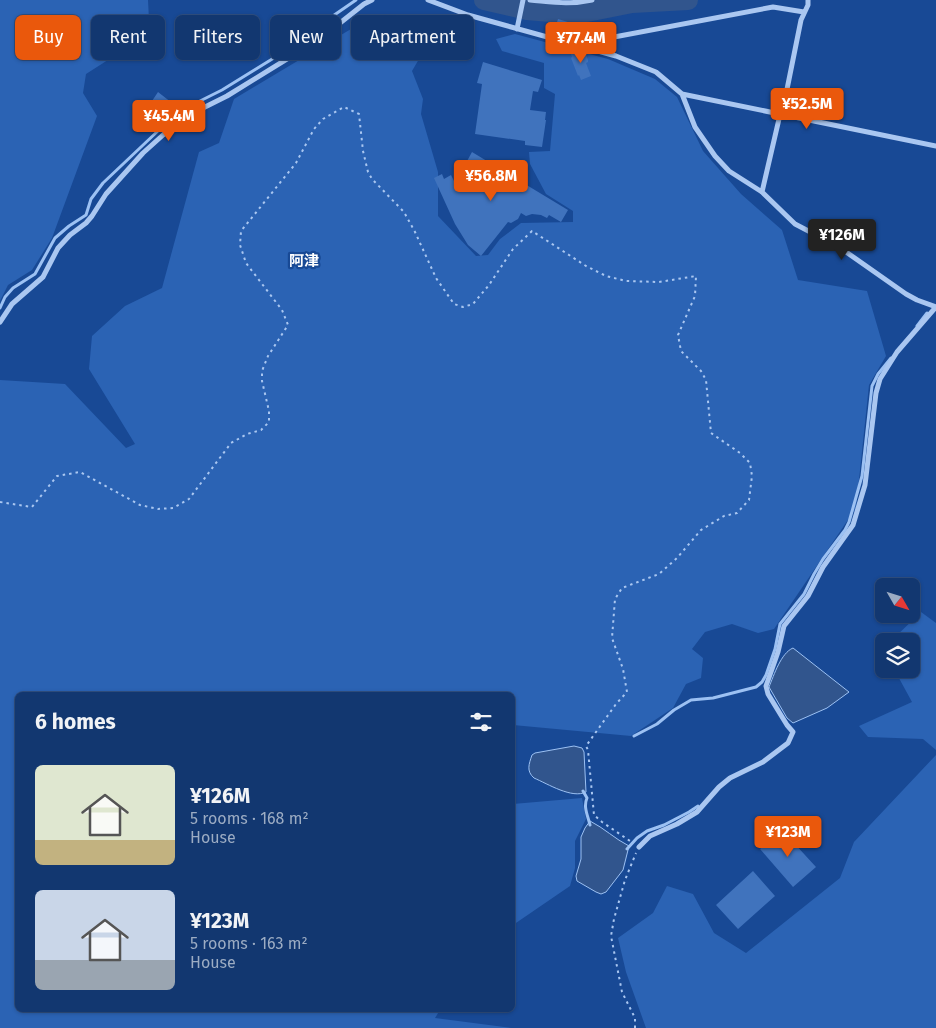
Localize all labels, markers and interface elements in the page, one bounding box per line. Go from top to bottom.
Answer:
chip: Buy [15,15,81,60]
chip: Rent [91,15,165,60]
chip: Filters [175,15,260,60]
chip: New [270,15,341,60]
chip: Apartment [351,15,474,60]
pin: ¥77.4M [540,22,622,64]
text: ¥77.4M [556,28,606,47]
pin: ¥52.5M [766,88,848,130]
text: ¥52.5M [782,94,832,113]
pin: ¥45.4M [128,100,210,142]
text: ¥45.4M [143,106,195,125]
pin: ¥56.8M [450,160,532,202]
text: ¥56.8M [465,166,517,185]
pin: ¥126M [807,218,877,261]
text: ¥126M [819,225,865,244]
district label: 阿津 [289,252,319,270]
north arrow [875,578,920,622]
map controls [875,578,920,678]
button: layers [875,633,920,678]
icon: filters [467,708,495,736]
text: 6 homes [35,709,116,735]
text: ¥126M [190,783,250,809]
icon: home [75,785,135,845]
text: 5 rooms · 168 m² [190,809,309,828]
pin: ¥123M [753,816,823,858]
text: ¥123M [765,822,811,841]
text: House [190,828,236,847]
text: ¥123M [190,908,249,934]
icon: home [75,910,135,970]
text: 5 rooms · 163 m² [190,934,308,953]
text: House [190,953,236,972]

